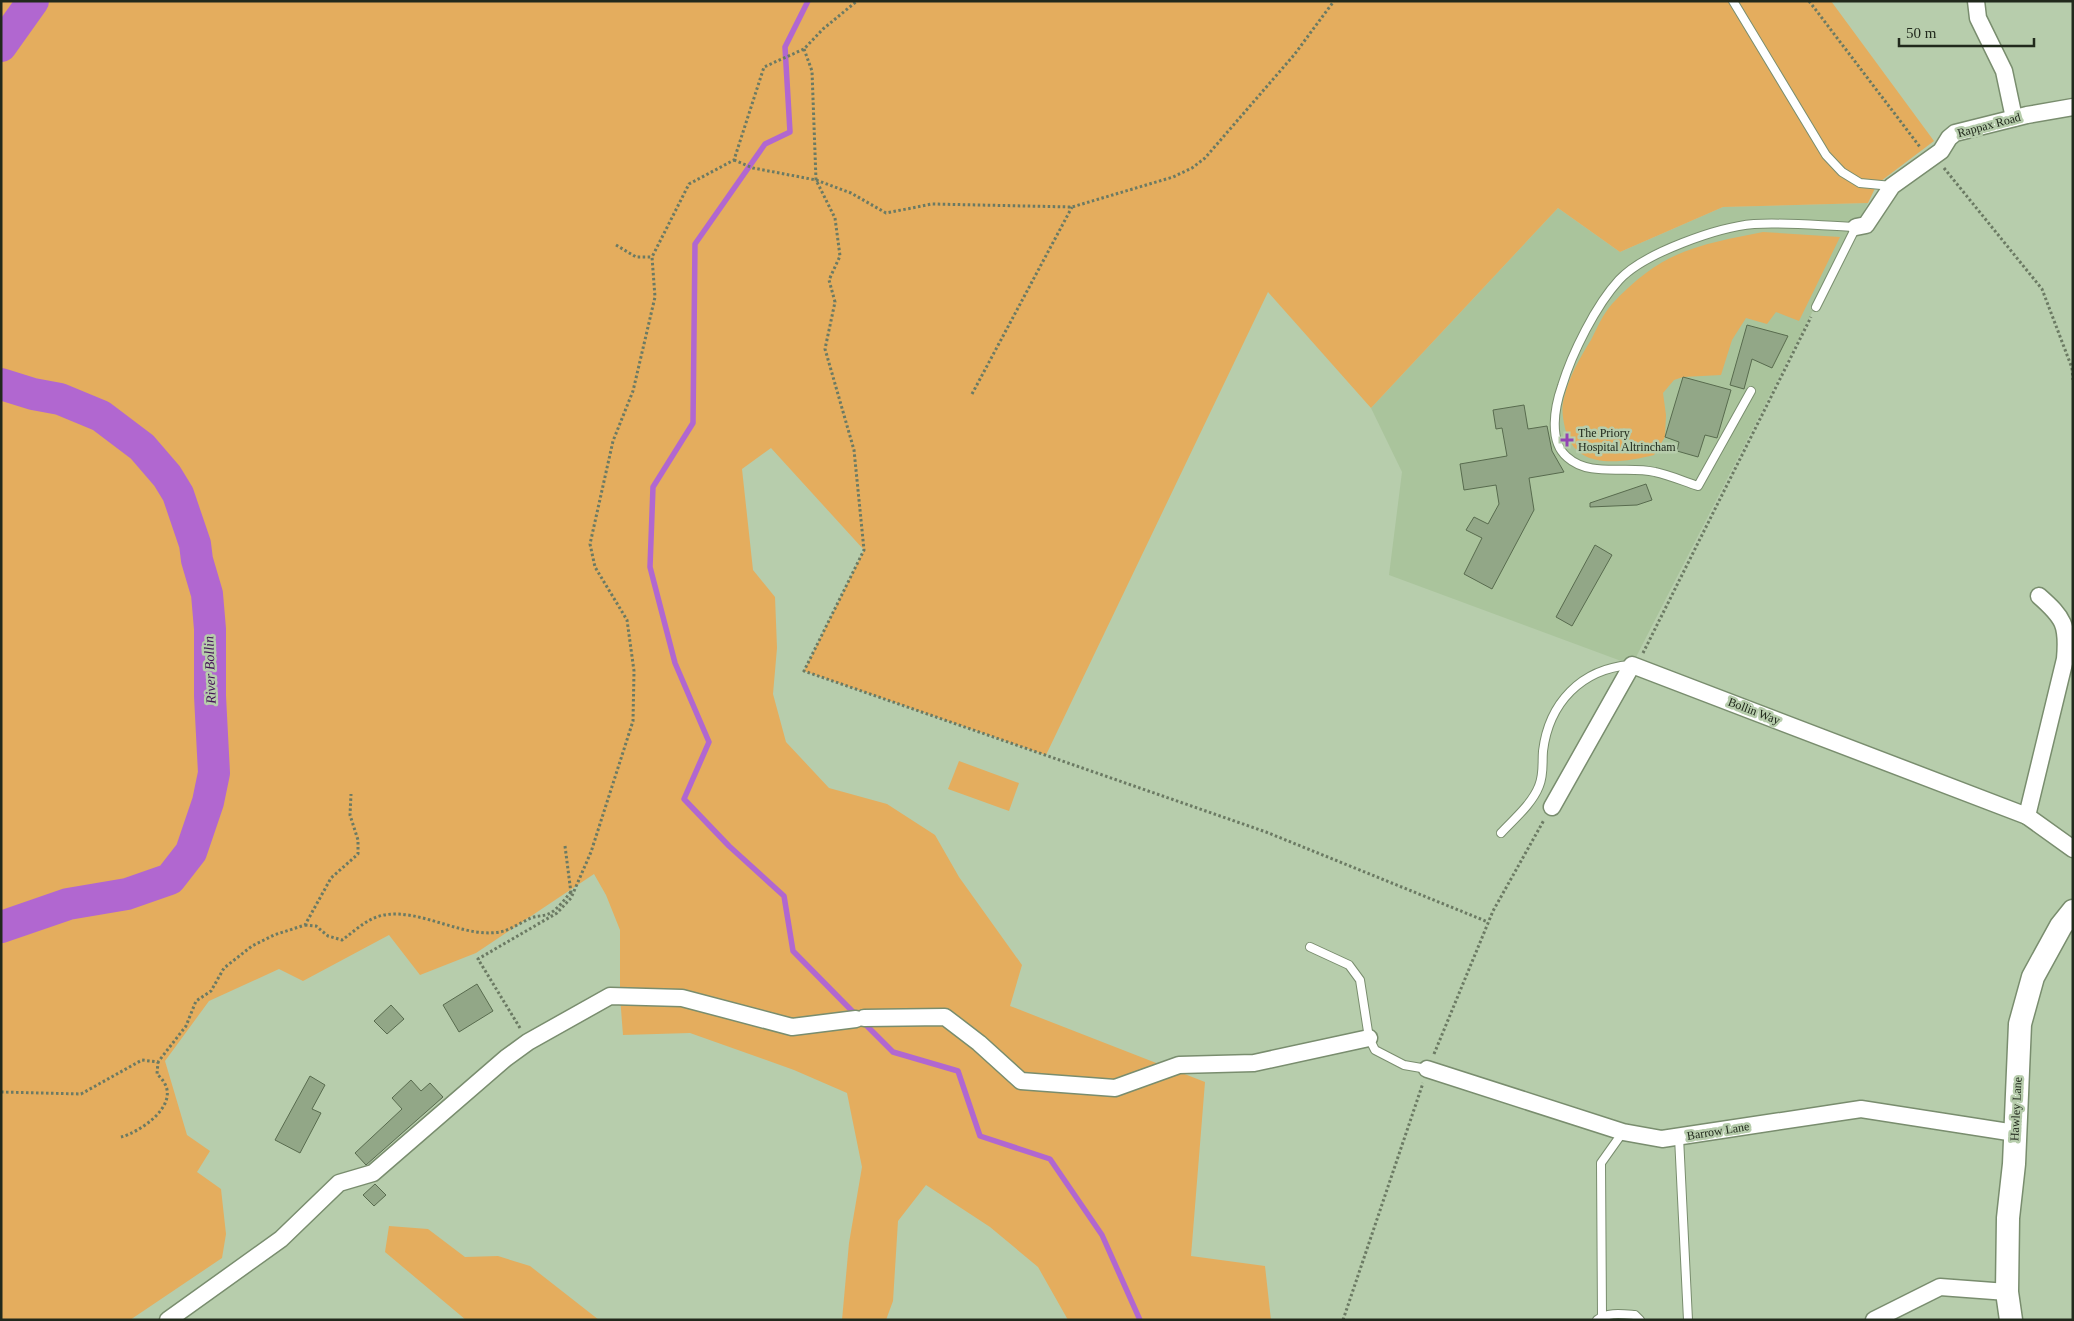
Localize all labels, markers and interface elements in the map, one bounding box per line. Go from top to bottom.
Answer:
scale bar [1899,15,2034,47]
text: 50 m [1906,25,1937,41]
street label: Rappax Road [1956,110,2022,140]
place label: The Priory Hospital Altrincham [1578,426,1676,454]
marker: The Priory Hospital Altrincham [1560,433,1574,447]
water label: River Bollin [201,636,219,705]
street label: Bollin Way [1726,695,1782,727]
street label: Hawley Lane [2007,1077,2025,1141]
street label: Barrow Lane [1686,1119,1750,1143]

